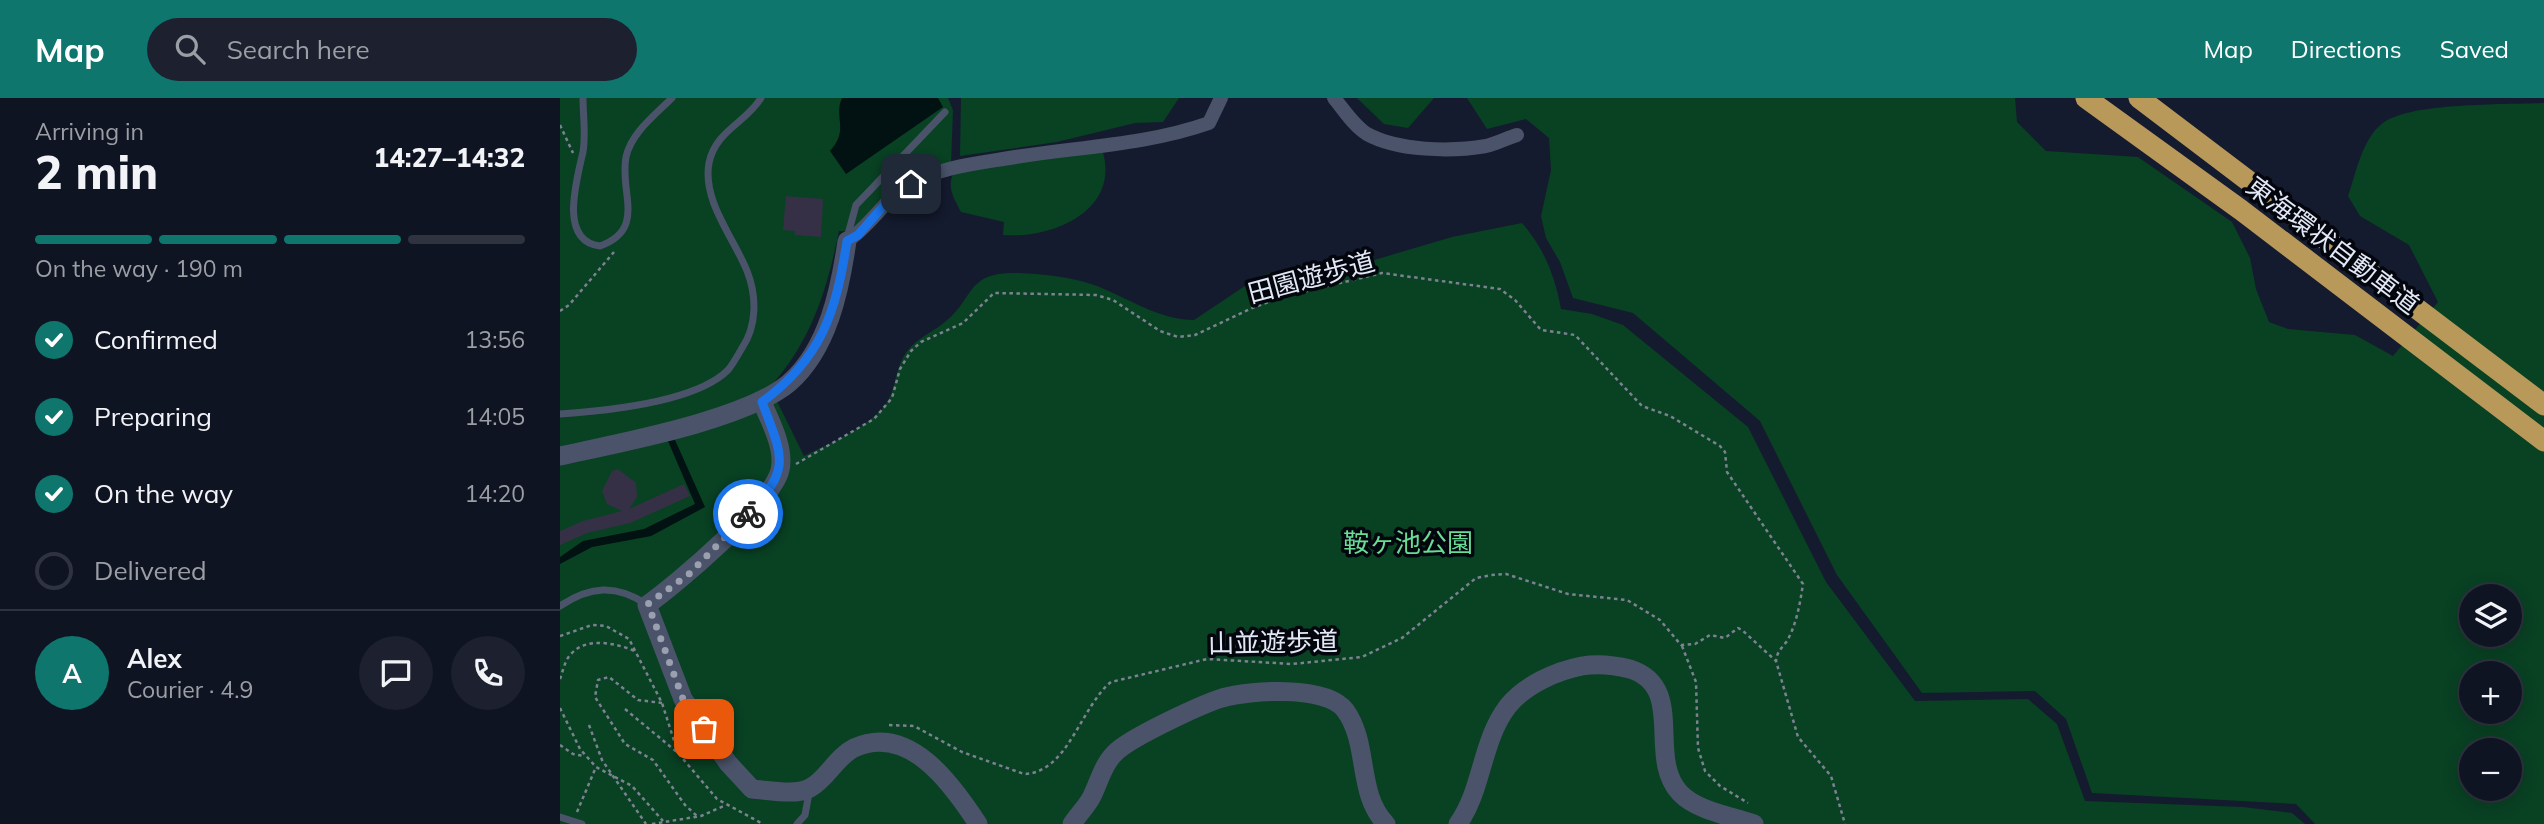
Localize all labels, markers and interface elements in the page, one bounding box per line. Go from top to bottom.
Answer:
search box [147,18,637,81]
text: Map [35,29,105,70]
icon: search [171,30,209,68]
text: Search here [227,33,370,66]
text: Map [2203,34,2253,64]
text: Directions [2291,34,2402,64]
text: Saved [2440,34,2509,64]
text: Arriving in [35,117,144,146]
text: 14:27–14:32 [374,141,525,174]
text: 2 min [35,143,158,201]
pin [881,154,941,214]
icon: home [892,165,930,203]
street label: 東海環状自動車道 [2240,169,2426,321]
street label: 田園遊歩道 [1244,244,1378,310]
text: On the way · 190 m [35,254,243,283]
icon: check [35,321,73,359]
text: Confirmed [94,323,218,356]
text: 13:56 [465,325,525,354]
icon: check [35,398,73,436]
text: Preparing [94,400,212,433]
text: 14:05 [465,402,525,431]
icon: check [35,475,73,513]
text: On the way [94,477,233,510]
text: 14:20 [465,479,525,508]
courier [713,479,783,549]
icon: bike [729,495,767,533]
park label: 鞍ヶ池公園 [1343,526,1473,559]
text: Delivered [94,554,207,587]
map controls [2459,584,2522,801]
button: layers [2459,584,2522,647]
street label: 山並遊歩道 [1208,624,1338,660]
button: chat [359,636,433,710]
button: phone [451,636,525,710]
text: Alex [127,642,182,675]
text: A [62,657,82,690]
button: + [2459,661,2522,724]
text: Courier · 4.9 [127,675,253,704]
pin [674,699,734,759]
icon: bag [685,710,723,748]
button: − [2459,738,2522,801]

